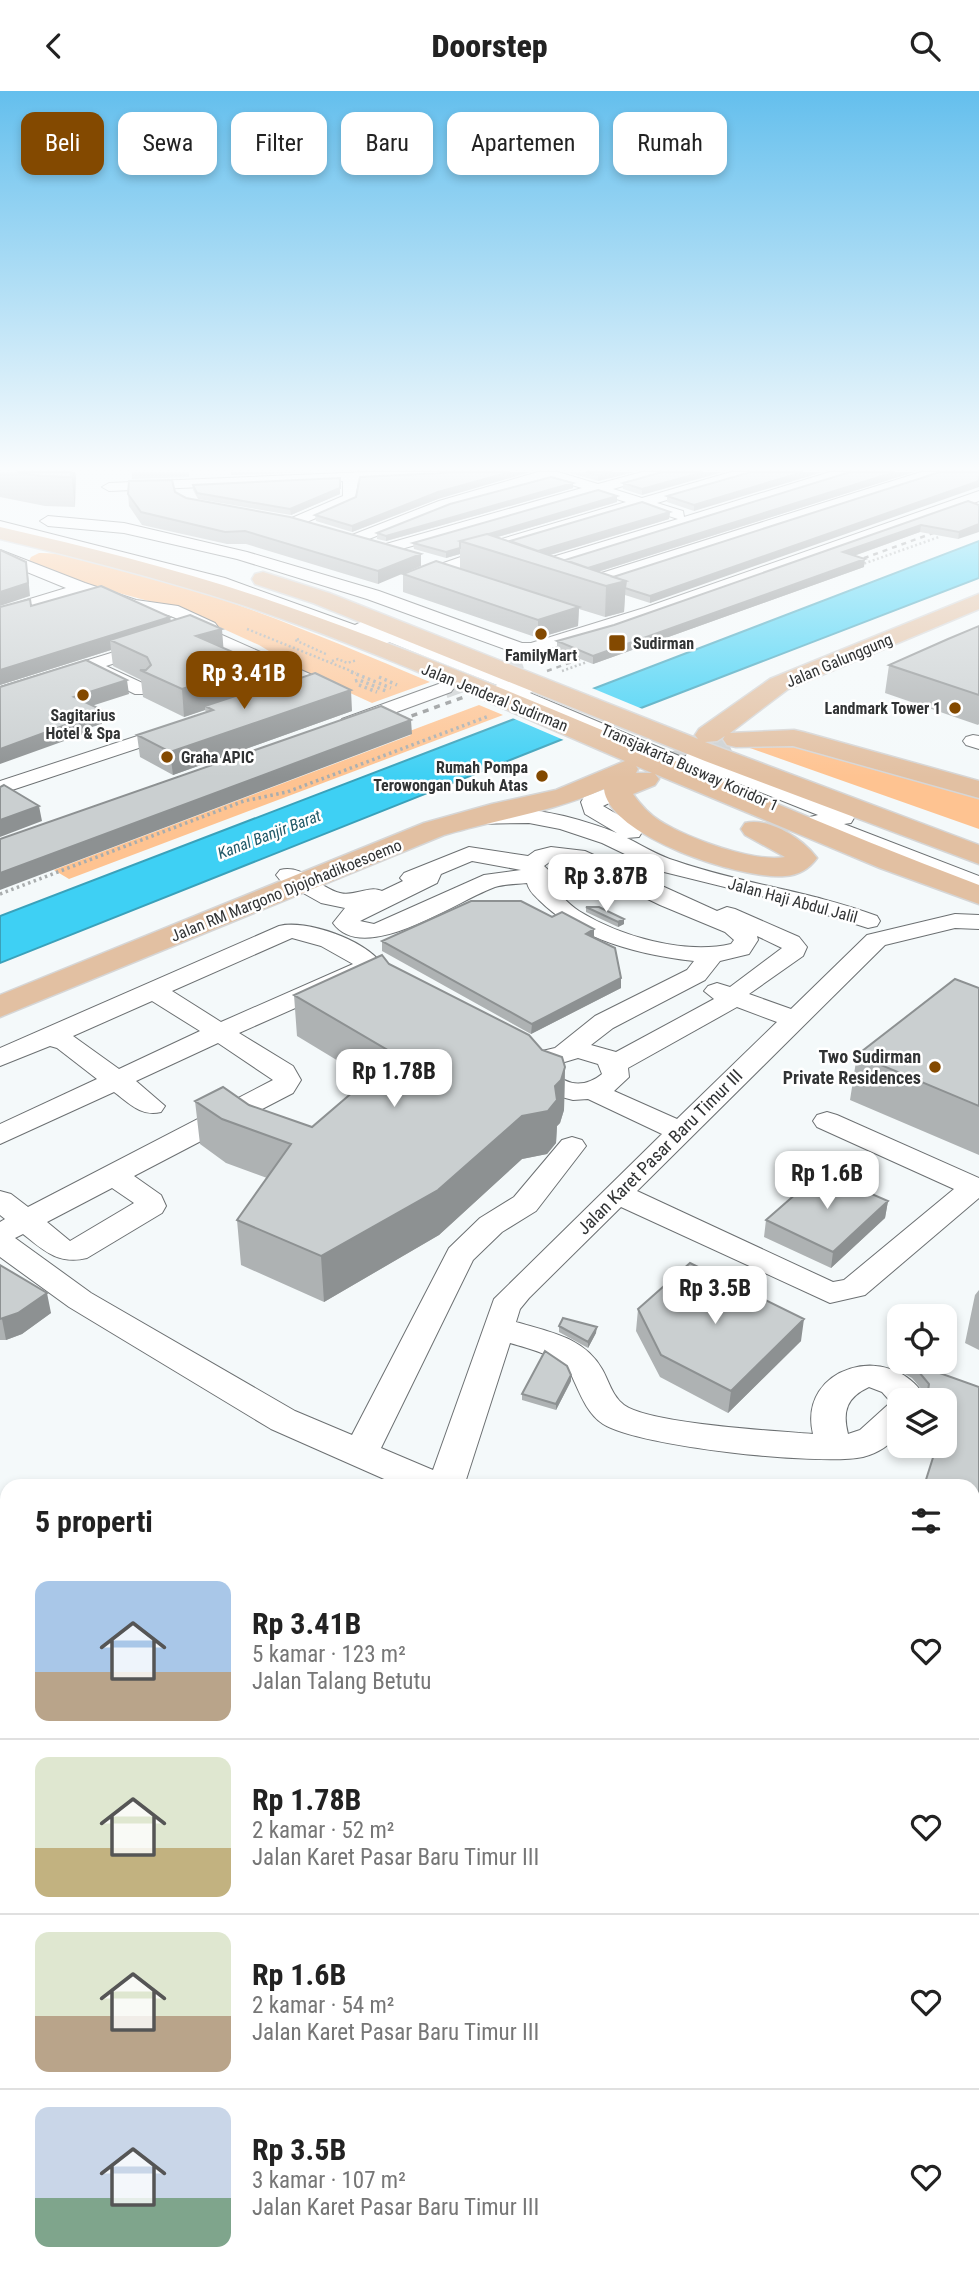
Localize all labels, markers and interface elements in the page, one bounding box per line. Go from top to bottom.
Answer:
icon: back [35,27,73,65]
text: Doorstep [431,27,548,65]
icon: search [906,27,944,65]
chip: Beli [21,112,104,175]
chip: Sewa [118,112,217,175]
chip: Filter [231,112,327,175]
chip: Baru [341,112,433,175]
chip: Apartemen [447,112,599,175]
chip: Rumah [613,112,727,175]
marker: FamilyMart [533,626,549,642]
street label: Jalan Galunggung [783,630,895,691]
marker: Sudirman [607,633,627,653]
place label: Sudirman [633,634,694,653]
place label: FamilyMart [505,646,577,665]
pin: Rp 3.41B [172,651,316,711]
street label: Jalan Jenderal Sudirman [419,659,571,736]
text: Rp 3.41B [202,660,286,687]
marker: Sagitarius Hotel & Spa [75,687,91,703]
place label: Landmark Tower 1 [825,699,941,718]
marker: Landmark Tower 1 [947,700,963,716]
place label: Sagitarius Hotel & Spa [45,706,121,743]
street label: Transjakarta Busway Koridor 1 [598,720,781,815]
place label: Graha APIC [181,748,254,767]
marker: Graha APIC [159,749,175,765]
place label: Rumah Pompa Terowongan Dukuh Atas [373,758,528,795]
marker: Rumah Pompa Terowongan Dukuh Atas [534,768,550,784]
water label: Kanal Banjir Barat [215,806,324,863]
street label: Jalan RM Margono Djojohadikoesoemo [168,835,404,946]
pin: Rp 3.87B [534,855,678,914]
text: Rp 3.87B [564,863,648,890]
street label: Jalan Haji Abdul Jalil [726,874,860,927]
place label: Two Sudirman Private Residences [783,1046,921,1088]
pin: Rp 1.78B [322,1049,466,1109]
text: Rp 1.78B [352,1058,436,1085]
marker: Two Sudirman Private Residences [927,1059,943,1075]
street label: Jalan Karet Pasar Baru Timur III [573,1065,747,1239]
pin: Rp 1.6B [762,1151,892,1211]
text: Rp 1.6B [791,1160,863,1187]
pin: Rp 3.5B [650,1267,780,1326]
text: Rp 3.5B [679,1275,751,1302]
map controls [887,1304,957,1458]
button: locate [887,1304,957,1374]
button: layers [887,1388,957,1458]
icon: filters [907,1502,945,1540]
text: 5 properti [35,1504,153,1539]
text: Rp 3.41B [252,1606,361,1641]
icon: home [91,1609,175,1693]
icon: heart [907,1632,945,1670]
text: 5 kamar · 123 m² [252,1641,406,1668]
text: Jalan Talang Betutu [252,1668,431,1695]
text: Rp 1.78B [252,1782,361,1817]
icon: home [91,1785,175,1869]
icon: heart [907,1808,945,1846]
text: 2 kamar · 52 m² [252,1817,394,1844]
text: Jalan Karet Pasar Baru Timur III [252,1844,539,1871]
text: Rp 1.6B [252,1957,346,1992]
icon: home [91,1960,175,2044]
icon: heart [907,1983,945,2021]
text: 2 kamar · 54 m² [252,1992,394,2019]
text: Jalan Karet Pasar Baru Timur III [252,2019,539,2046]
text: Rp 3.5B [252,2132,346,2167]
icon: home [91,2135,175,2219]
icon: heart [907,2158,945,2196]
text: 3 kamar · 107 m² [252,2167,406,2194]
text: Jalan Karet Pasar Baru Timur III [252,2194,539,2221]

